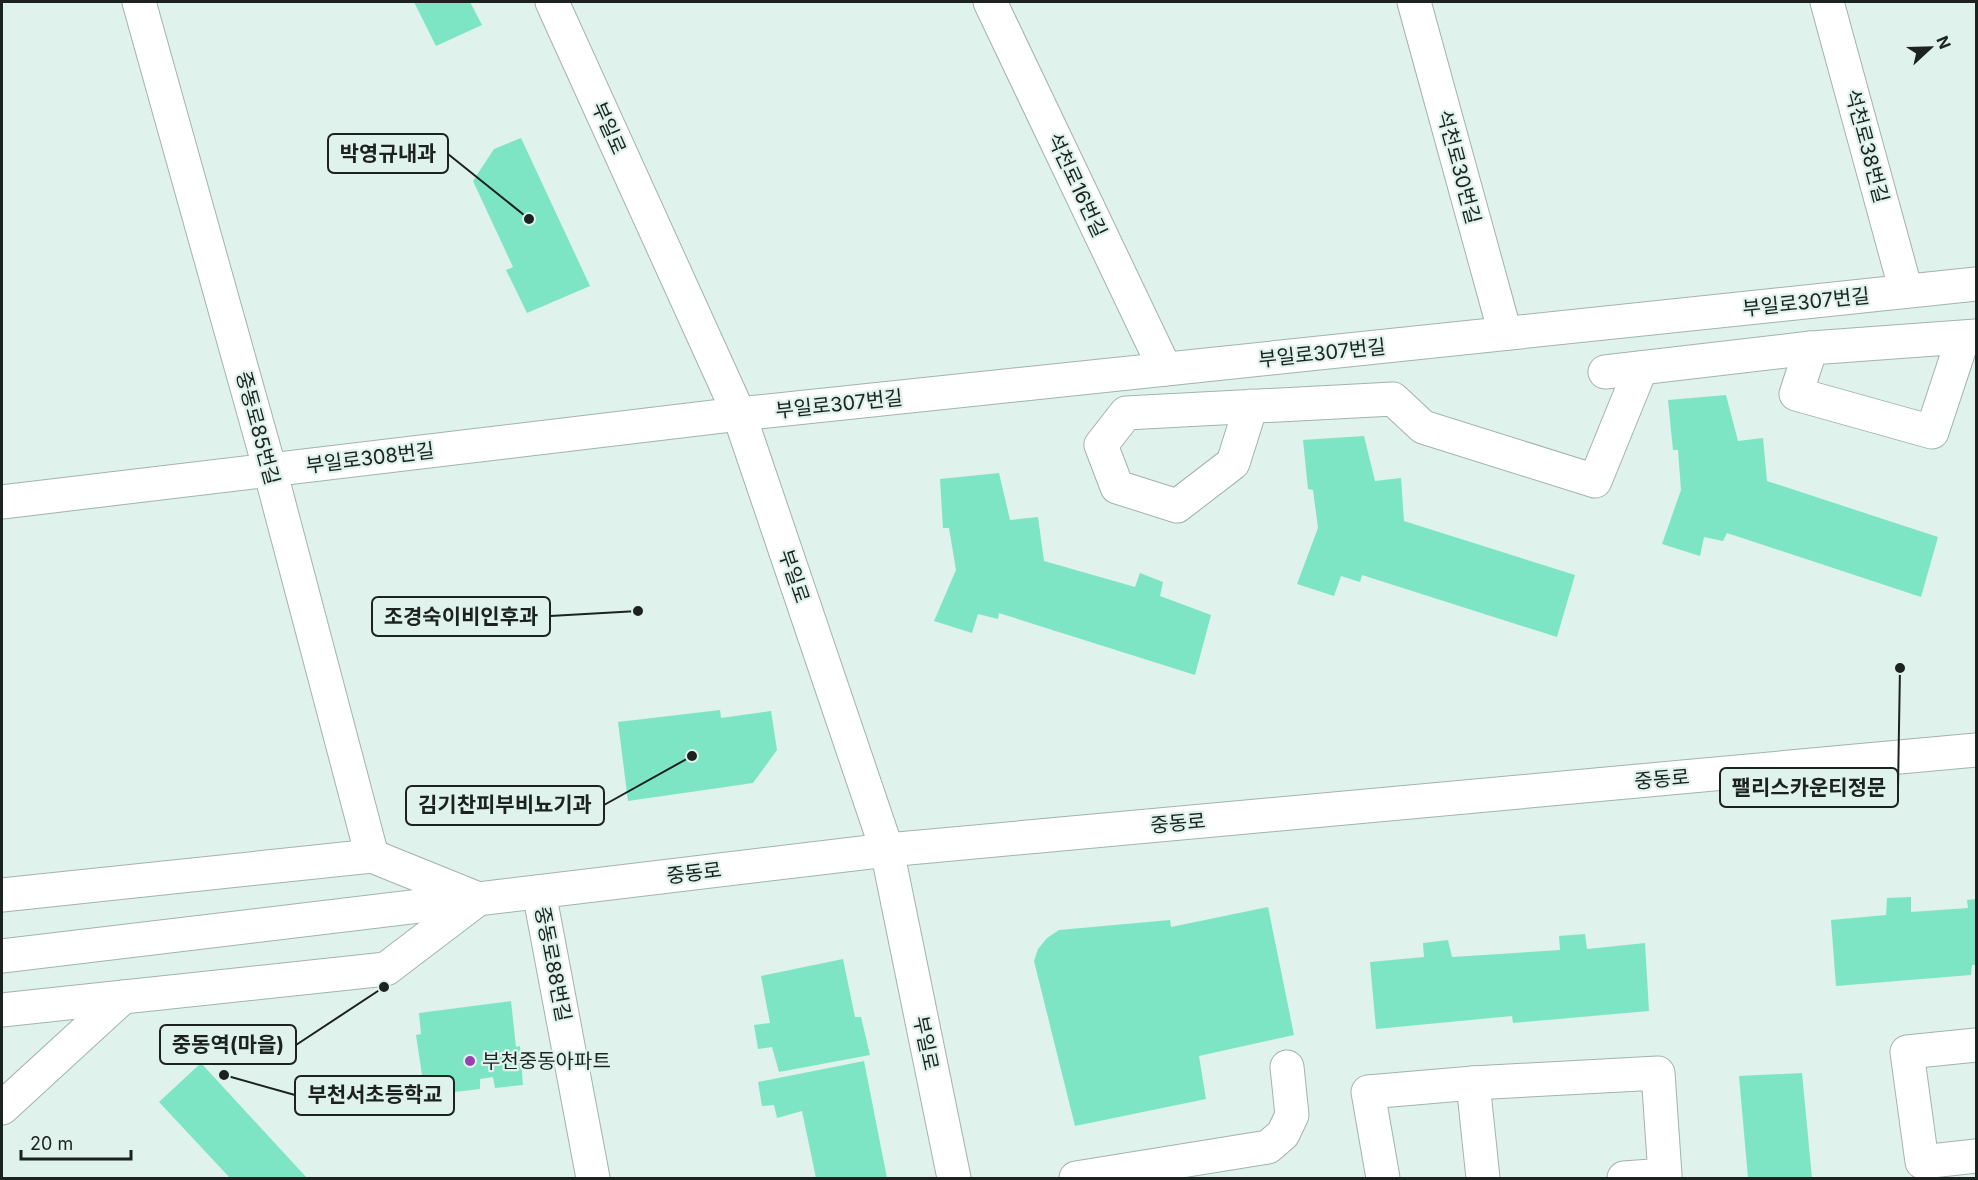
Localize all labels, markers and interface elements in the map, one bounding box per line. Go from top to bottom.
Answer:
north arrow [1900,18,1960,78]
text: N [1932,33,1955,52]
street label: 석천로38번길 [1840,87,1894,205]
street label: 부일로 [587,98,631,158]
street label: 석천로30번길 [1432,107,1486,227]
street label: 석천로16번길 [1042,129,1112,241]
callout: 박영규내과 [328,134,448,173]
text: 박영규내과 [340,141,436,166]
street label: 부일로307번길 [1741,283,1871,321]
street label: 부일로307번길 [1257,334,1387,372]
street label: 중동로85번길 [231,369,285,487]
street label: 부일로307번길 [774,385,904,423]
street label: 부일로308번길 [304,438,436,478]
street label: 부일로 [774,546,814,606]
callout: 조경숙이비인후과 [372,597,550,636]
text: 조경숙이비인후과 [384,604,538,629]
street label: 중동로 [1633,765,1691,793]
callout: 팰리스카운티정문 [1720,768,1898,807]
text: 팰리스카운티정문 [1732,775,1886,800]
callout: 김기찬피부비뇨기과 [406,786,604,825]
text: 김기찬피부비뇨기과 [418,792,592,817]
street label: 중동로 [1149,809,1207,837]
street label: 중동로 [665,858,723,888]
street label: 중동로88번길 [530,904,576,1024]
street label: 부일로 [909,1014,943,1072]
callout: 중동역(마을) [160,1025,296,1064]
text: 중동역(마을) [172,1032,284,1057]
place label: 부천중동아파트 [482,1049,611,1073]
marker: 부천중동아파트 [463,1054,477,1068]
callout: 부천서초등학교 [295,1076,454,1115]
text: 부천서초등학교 [307,1082,443,1107]
scale bar [21,1123,130,1161]
text: 20 m [30,1133,73,1154]

